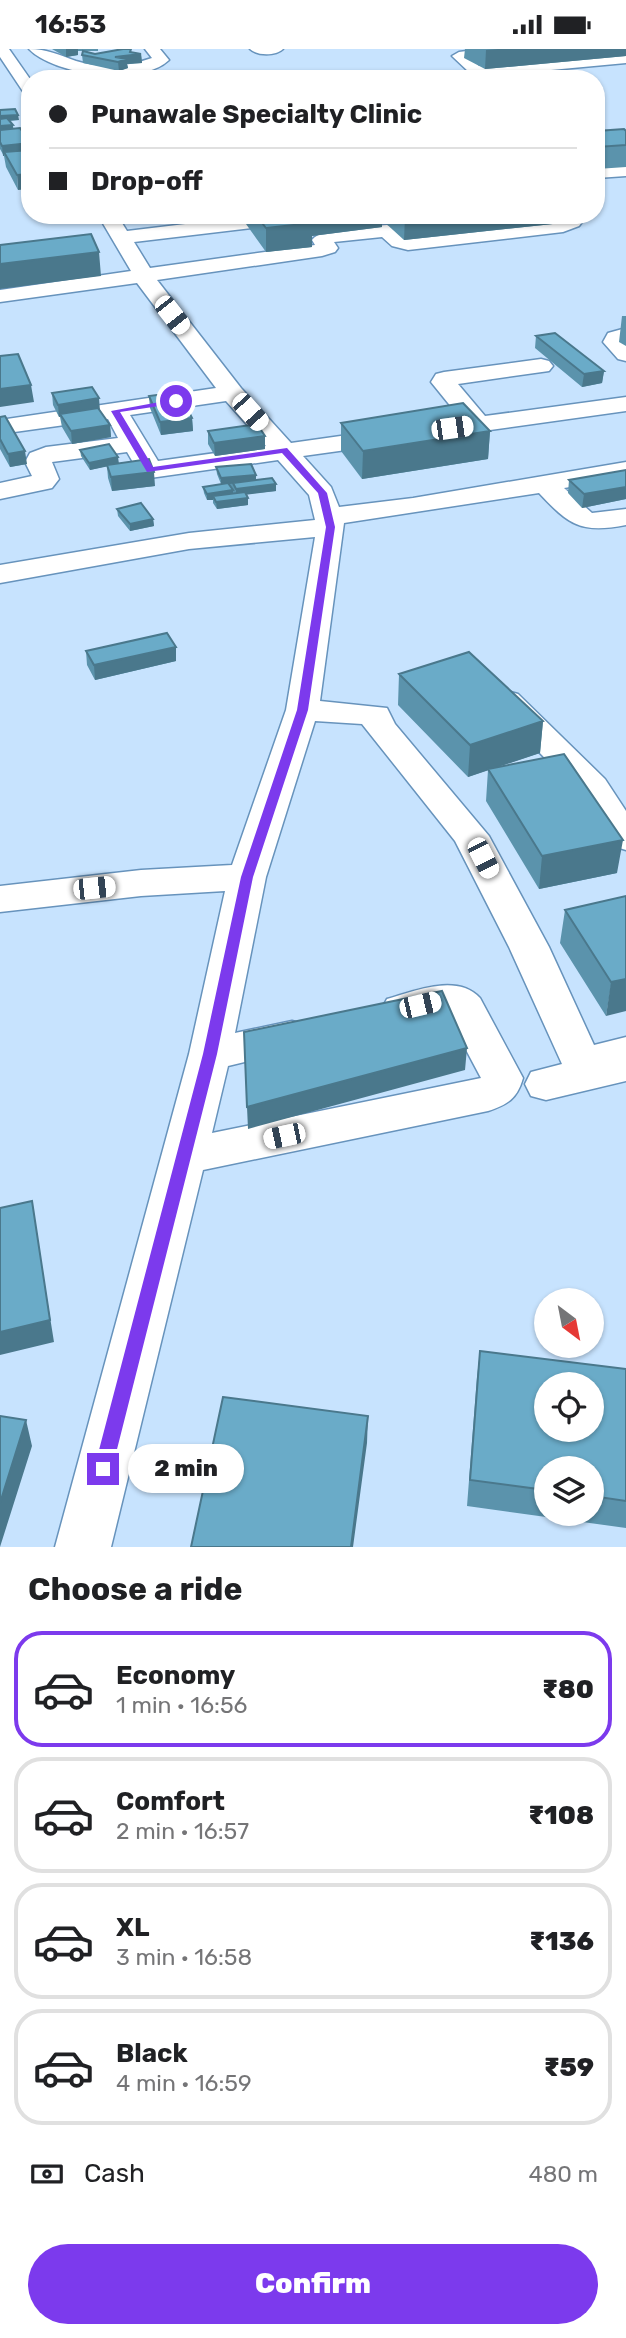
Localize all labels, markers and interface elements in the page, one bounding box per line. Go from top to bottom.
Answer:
text: 16:53 [35,9,106,40]
text: Punawale Specialty Clinic [91,99,422,130]
text: Drop-off [91,166,203,197]
car [151,292,194,338]
route start [160,385,192,417]
car [229,389,272,435]
car [430,415,475,441]
car [465,835,502,881]
car [73,875,116,901]
car [398,990,443,1020]
car [262,1121,307,1151]
north arrow [534,1288,604,1358]
map controls [534,1288,604,1526]
button: locate [534,1372,604,1442]
callout: 2 min [128,1445,243,1493]
route end [87,1453,119,1485]
text: 2 min [154,1454,218,1482]
button: layers [534,1456,604,1526]
text: Choose a ride [28,1570,242,1608]
icon: car [32,1658,95,1721]
text: Economy [116,1660,235,1691]
text: ₹80 [542,1674,594,1705]
text: 1 min · 16:56 [116,1691,247,1719]
icon: car [32,1784,95,1847]
text: Comfort [116,1786,225,1817]
text: ₹108 [528,1800,594,1831]
text: 2 min · 16:57 [116,1817,249,1845]
icon: car [32,1910,95,1973]
text: XL [116,1912,149,1943]
text: ₹136 [529,1926,594,1957]
text: 3 min · 16:58 [116,1943,252,1971]
icon: car [32,2036,95,2099]
text: Black [116,2038,188,2069]
text: ₹59 [544,2052,594,2083]
text: 4 min · 16:59 [116,2069,252,2097]
icon: cash [28,2155,66,2193]
text: Cash [84,2158,145,2189]
text: 480 m [528,2160,598,2188]
button: Confirm [28,2244,598,2324]

